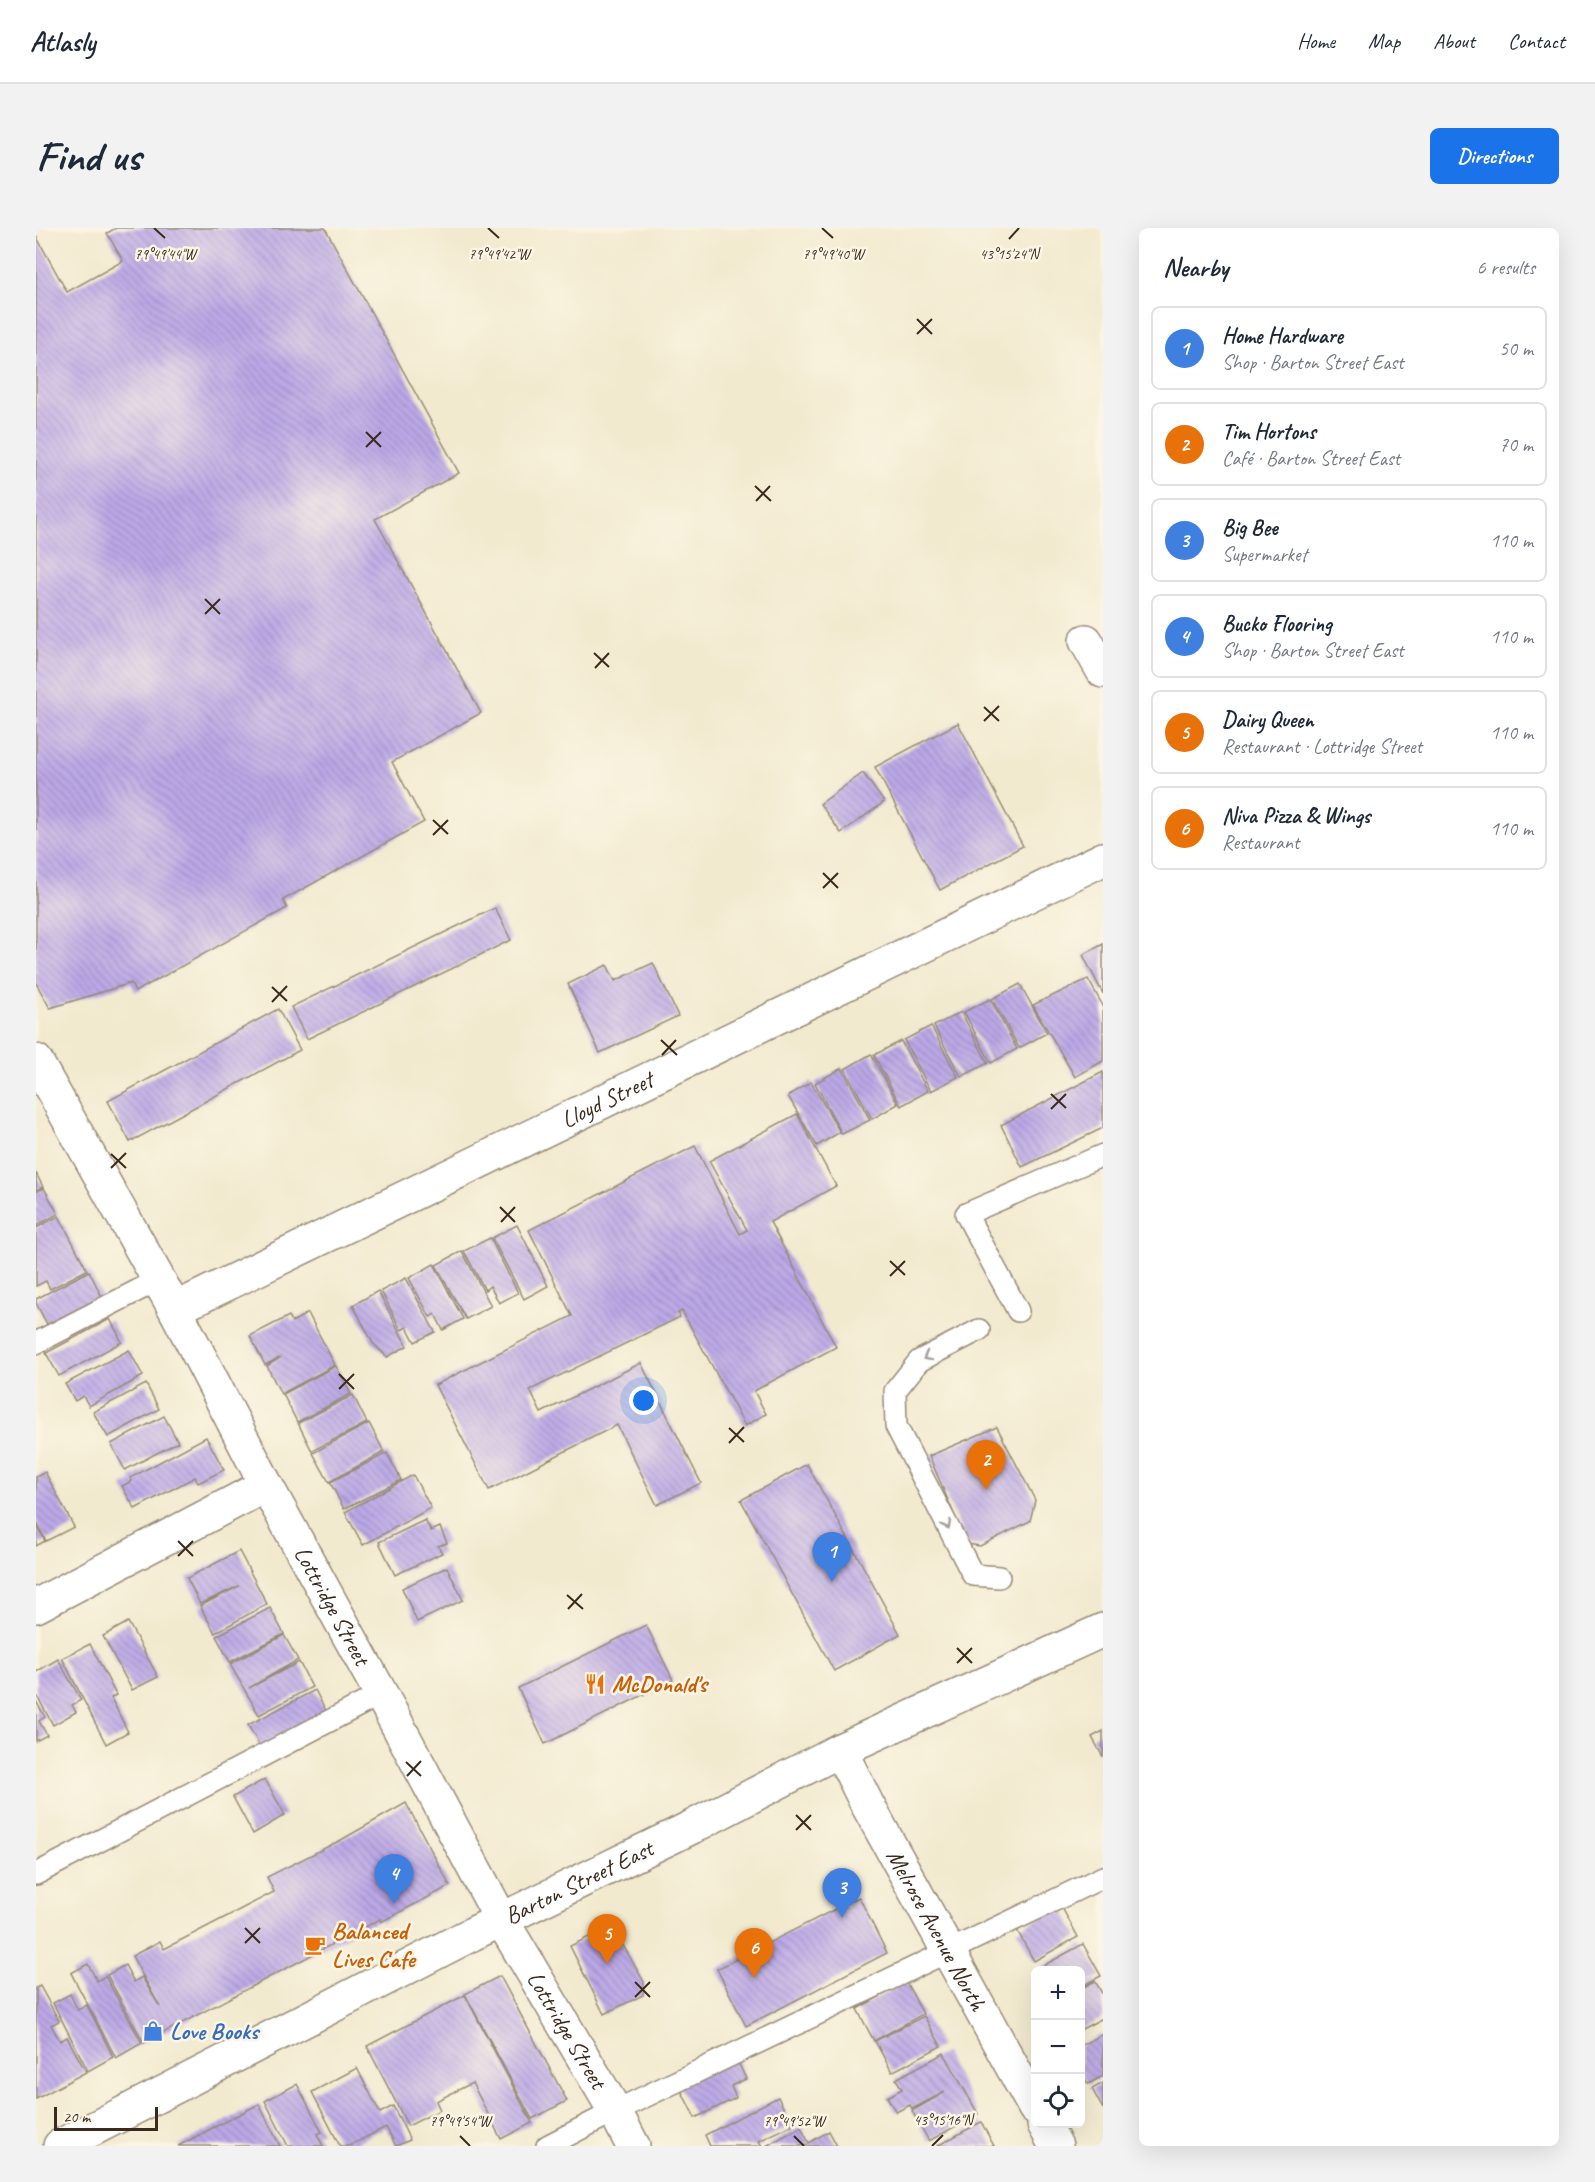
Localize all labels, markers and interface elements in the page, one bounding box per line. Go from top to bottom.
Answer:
text: Atlasly [30,24,95,59]
text: Home [1297,28,1335,54]
text: Map [1368,28,1400,54]
text: About [1433,28,1475,54]
text: Contact [1508,28,1565,54]
button: Directions [1430,128,1559,184]
text: Find us [36,130,141,183]
text: 79°49'44"W [135,245,199,264]
text: 79°49'42"W [469,245,533,264]
text: 79°49'40"W [803,245,867,264]
text: 43°15'24"N [979,245,1042,264]
text: Nearby [1163,251,1228,284]
text: 6 results [1476,255,1535,280]
text: Home Hardware [1222,322,1343,350]
text: 1 [1180,336,1189,361]
text: 50 m [1499,336,1533,361]
text: Shop · Barton Street East [1222,350,1404,375]
text: Tim Hortons [1222,418,1316,446]
text: 2 [1180,432,1189,457]
text: 70 m [1499,432,1533,457]
text: Café · Barton Street East [1222,446,1400,471]
text: Big Bee [1222,514,1278,542]
text: 3 [1180,528,1189,553]
text: 110 m [1490,528,1533,553]
text: Supermarket [1222,542,1307,567]
text: Bucko Flooring [1222,610,1332,638]
text: 4 [1180,624,1189,649]
text: 110 m [1490,624,1533,649]
text: Shop · Barton Street East [1222,638,1404,663]
text: Dairy Queen [1222,706,1314,734]
text: 5 [1180,720,1189,745]
text: 110 m [1490,720,1533,745]
text: Restaurant · Lottridge Street [1222,734,1422,759]
text: Niva Pizza & Wings [1222,802,1370,830]
text: 6 [1180,816,1189,841]
text: 110 m [1490,816,1533,841]
text: Restaurant [1222,830,1299,855]
street label: Lloyd Street [556,1063,660,1135]
one-way arrow [923,1350,933,1361]
your location [629,1386,658,1415]
pin: 2 [966,1440,1006,1490]
one-way arrow [940,1519,951,1530]
pin: 1 [812,1532,852,1582]
street label: Lottridge Street [288,1541,378,1672]
place label: McDonald's [612,1669,710,1699]
restaurant icon: McDonald's [583,1672,607,1696]
street label: Barton Street East [500,1832,660,1931]
street label: Melrose Avenue North [880,1844,994,2017]
pin: 4 [374,1854,414,1904]
pin: 3 [822,1868,862,1918]
pin: 5 [588,1914,626,1964]
place label: Balanced Lives Cafe [332,1916,417,1974]
pin: 6 [734,1928,774,1978]
cafe icon: Balanced Lives Cafe [303,1933,327,1957]
street label: Lottridge Street [520,1966,614,2096]
map controls [1031,1966,1085,2128]
button: + [1031,1966,1085,2020]
place label: Love Books [170,2016,261,2046]
shop icon: Love Books [141,2019,165,2043]
button: − [1031,2020,1085,2074]
button: locate [1031,2074,1085,2128]
scale bar [54,2104,158,2132]
text: 20 m [63,2107,90,2127]
text: 43°15'16"N [913,2111,976,2130]
text: 79°49'54"W [430,2112,494,2131]
text: 79°49'52"W [764,2112,828,2131]

